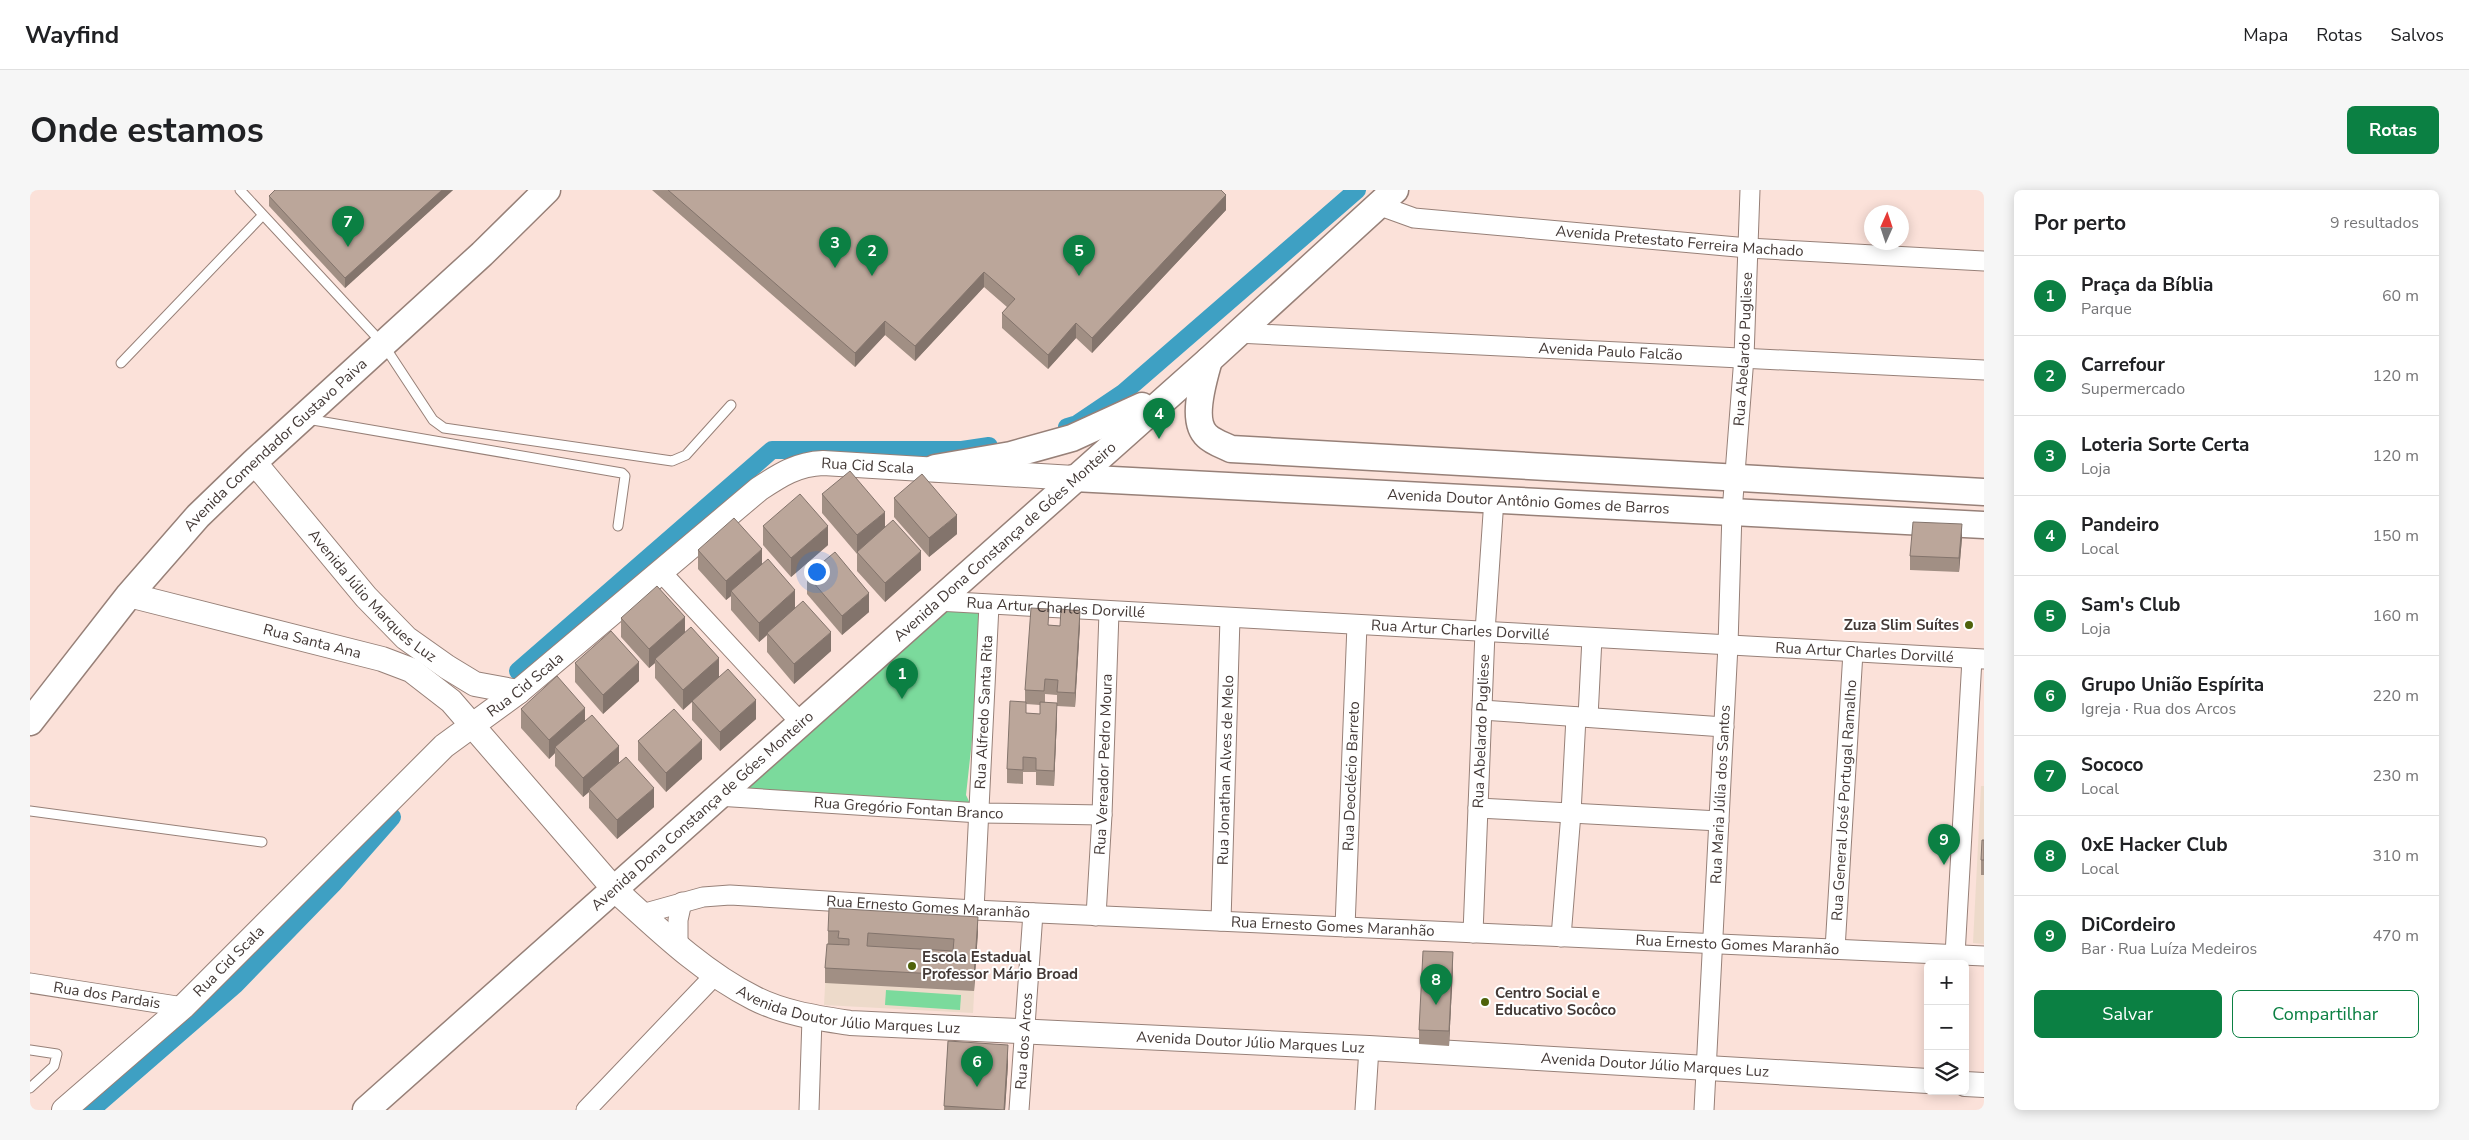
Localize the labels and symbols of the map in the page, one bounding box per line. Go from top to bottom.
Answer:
north arrow [1864,205,1909,250]
pin: 7 [332,206,364,247]
street label: Avenida Pretestato Ferreira Machado [1555,221,1804,261]
pin: 3 [819,227,851,268]
pin: 2 [856,235,888,276]
pin: 5 [1063,235,1095,276]
street label: Rua Abelardo Pugliese [1729,272,1757,427]
street label: Avenida Paulo Falcão [1538,338,1683,365]
street label: Avenida Comendador Gustavo Paiva [179,354,371,536]
pin: 4 [1143,398,1175,439]
street label: Avenida Dona Constança de Góes Monteiro [889,437,1120,646]
street label: Rua Cid Scala [821,453,915,478]
street label: Avenida Doutor Antônio Gomes de Barros [1387,484,1670,519]
street label: Avenida Júlio Marques Luz [304,525,441,667]
your location [804,559,830,585]
street label: Rua Artur Charles Dorvillé [966,593,1146,623]
street label: Rua Artur Charles Dorvillé [1370,615,1550,645]
place label: Zuza Slim Suítes [1844,615,1959,635]
street label: Rua Santa Ana [261,619,363,663]
marker: Zuza Slim Suítes [1963,619,1975,631]
street label: Rua Alfredo Santa Rita [970,635,998,790]
street label: Rua Artur Charles Dorvillé [1775,637,1954,667]
street label: Rua Cid Scala [483,648,568,722]
street label: Rua Abelardo Pugliese [1468,654,1494,809]
pin: 1 [886,658,918,699]
street label: Rua Vereador Pedro Moura [1090,673,1117,855]
street label: Rua Jonathan Alves de Melo [1213,675,1238,865]
street label: Rua General José Portugal Ramalho [1827,679,1861,921]
street label: Rua Deoclécio Barreto [1338,701,1364,851]
street label: Rua Maria Júlia dos Santos [1706,704,1735,885]
street label: Avenida Dona Constança de Góes Monteiro [587,707,818,915]
street label: Rua Gregório Fontan Branco [813,792,1004,823]
pin: 9 [1928,824,1960,865]
street label: Rua Ernesto Gomes Maranhão [826,891,1031,923]
street label: Rua Ernesto Gomes Maranhão [1230,912,1435,941]
street label: Rua Cid Scala [189,921,269,1001]
street label: Rua Ernesto Gomes Maranhão [1635,930,1840,959]
place label: Escola Estadual Professor Mário Broad [922,947,1078,984]
marker: Escola Estadual Professor Mário Broad [906,960,918,972]
pin: 8 [1420,964,1452,1005]
street label: Rua dos Pardais [52,977,162,1013]
street label: Avenida Doutor Júlio Marques Luz [733,980,961,1038]
place label: Centro Social e Educativo Socôco [1495,983,1616,1020]
street label: Rua dos Arcos [1010,992,1037,1090]
marker: Centro Social e Educativo Socôco [1479,996,1491,1008]
street label: Avenida Doutor Júlio Marques Luz [1136,1027,1365,1058]
pin: 6 [961,1046,993,1087]
street label: Avenida Doutor Júlio Marques Luz [1540,1048,1770,1082]

